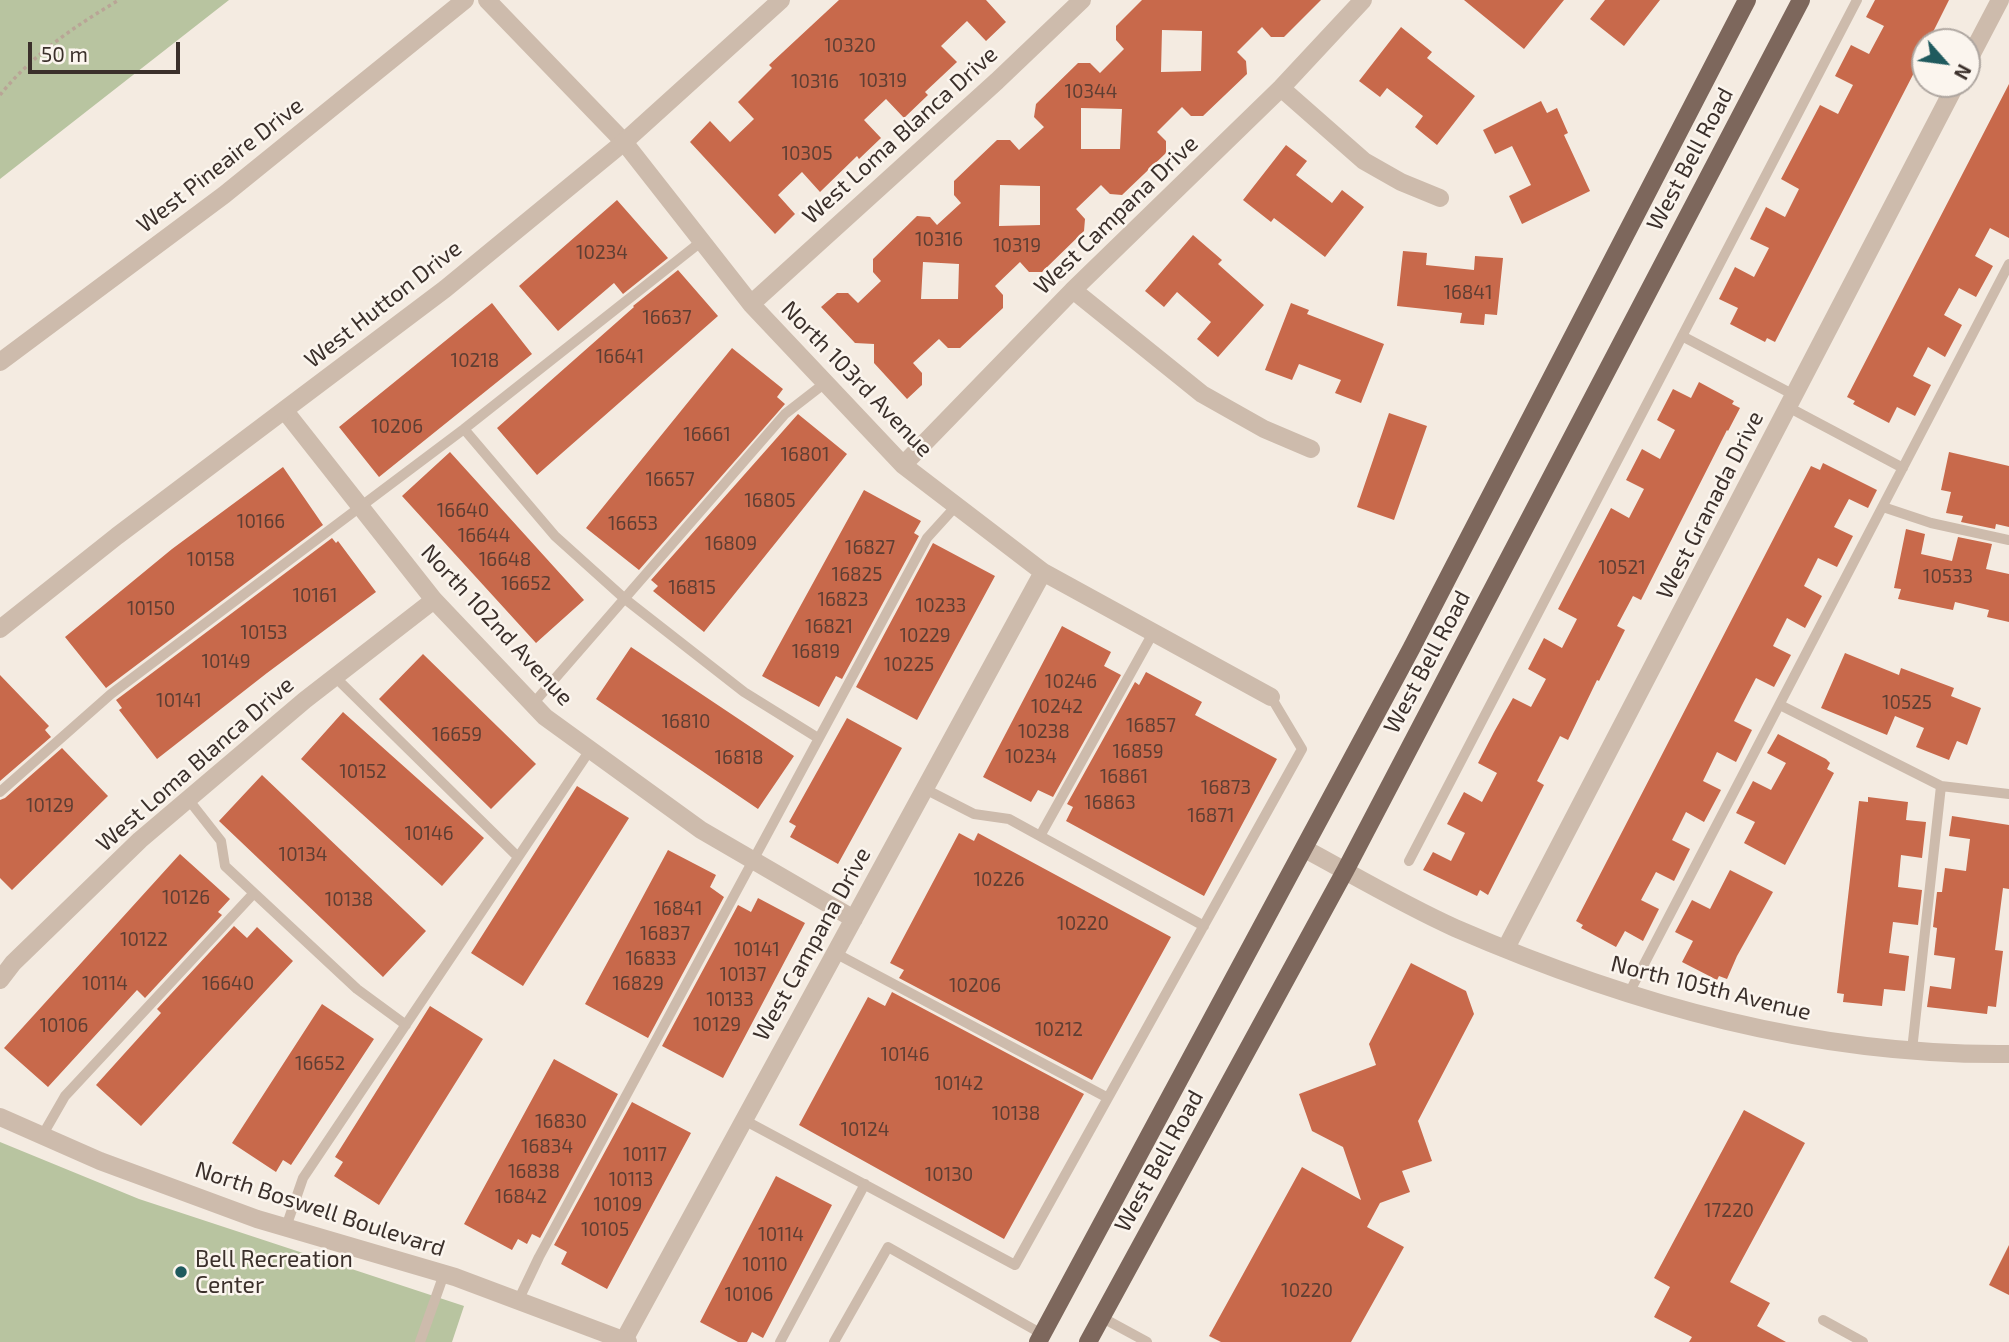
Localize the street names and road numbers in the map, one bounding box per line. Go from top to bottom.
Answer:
street label: West Loma Blanca Drive [797,40,1003,230]
street label: West Bell Road [1641,83,1739,235]
street label: West Pineaire Drive [131,91,309,239]
street label: West Campana Drive [1028,130,1204,300]
street label: West Hutton Drive [299,234,467,374]
street label: North 103rd Avenue [776,295,938,463]
street label: West Granada Drive [1651,406,1769,604]
street label: North 102nd Avenue [415,539,579,711]
street label: West Bell Road [1378,586,1476,738]
street label: West Loma Blanca Drive [91,671,299,857]
street label: West Campana Drive [747,842,877,1046]
street label: North 105th Avenue [1608,950,1814,1026]
street label: West Bell Road [1109,1085,1209,1237]
street label: North Boswell Boulevard [192,1156,448,1262]

